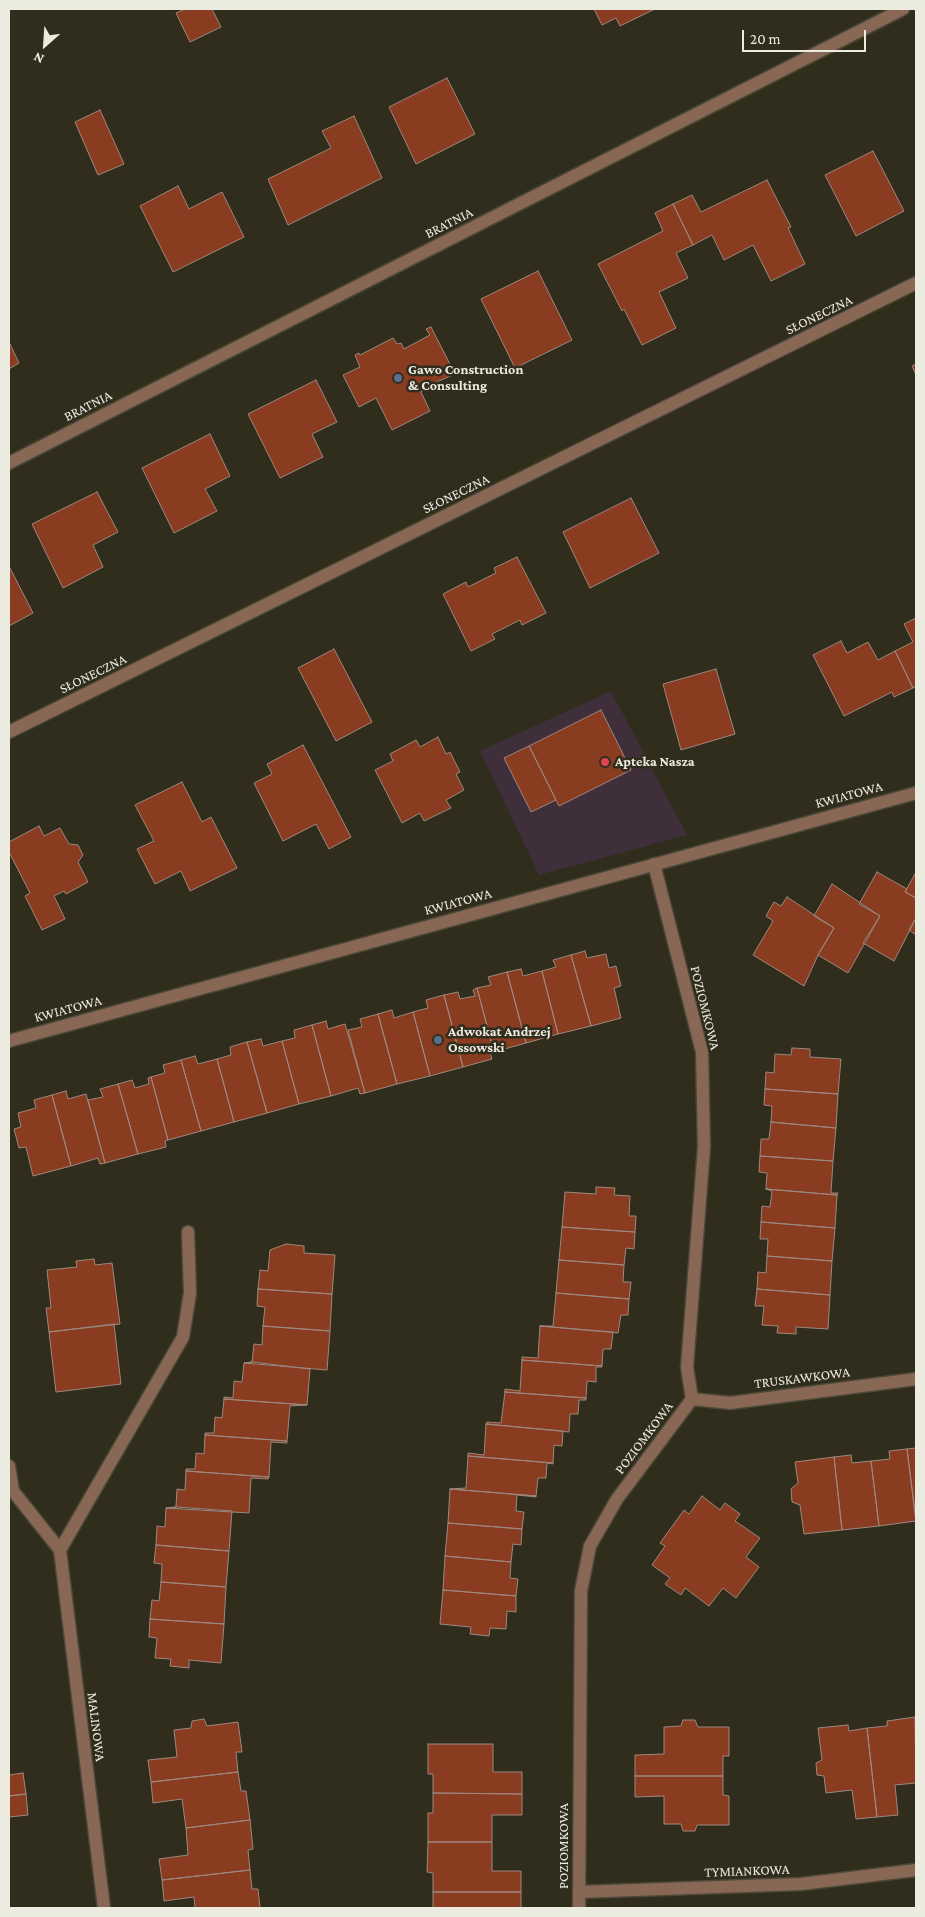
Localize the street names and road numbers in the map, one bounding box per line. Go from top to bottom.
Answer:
street label: BRATNIA [422,204,476,242]
street label: SŁONECZNA [783,292,855,338]
street label: BRATNIA [61,387,115,425]
street label: SŁONECZNA [420,471,492,517]
street label: SŁONECZNA [57,651,129,697]
street label: KWIATOWA [814,778,884,812]
street label: KWIATOWA [423,885,493,919]
street label: POZIOMKOWA [686,964,724,1052]
street label: KWIATOWA [33,992,103,1026]
street label: TRUSKAWKOWA [753,1364,851,1392]
street label: POZIOMKOWA [611,1399,677,1477]
street label: MALINOWA [83,1692,109,1762]
street label: POZIOMKOWA [556,1803,572,1889]
street label: TYMIANKOWA [704,1861,790,1881]

